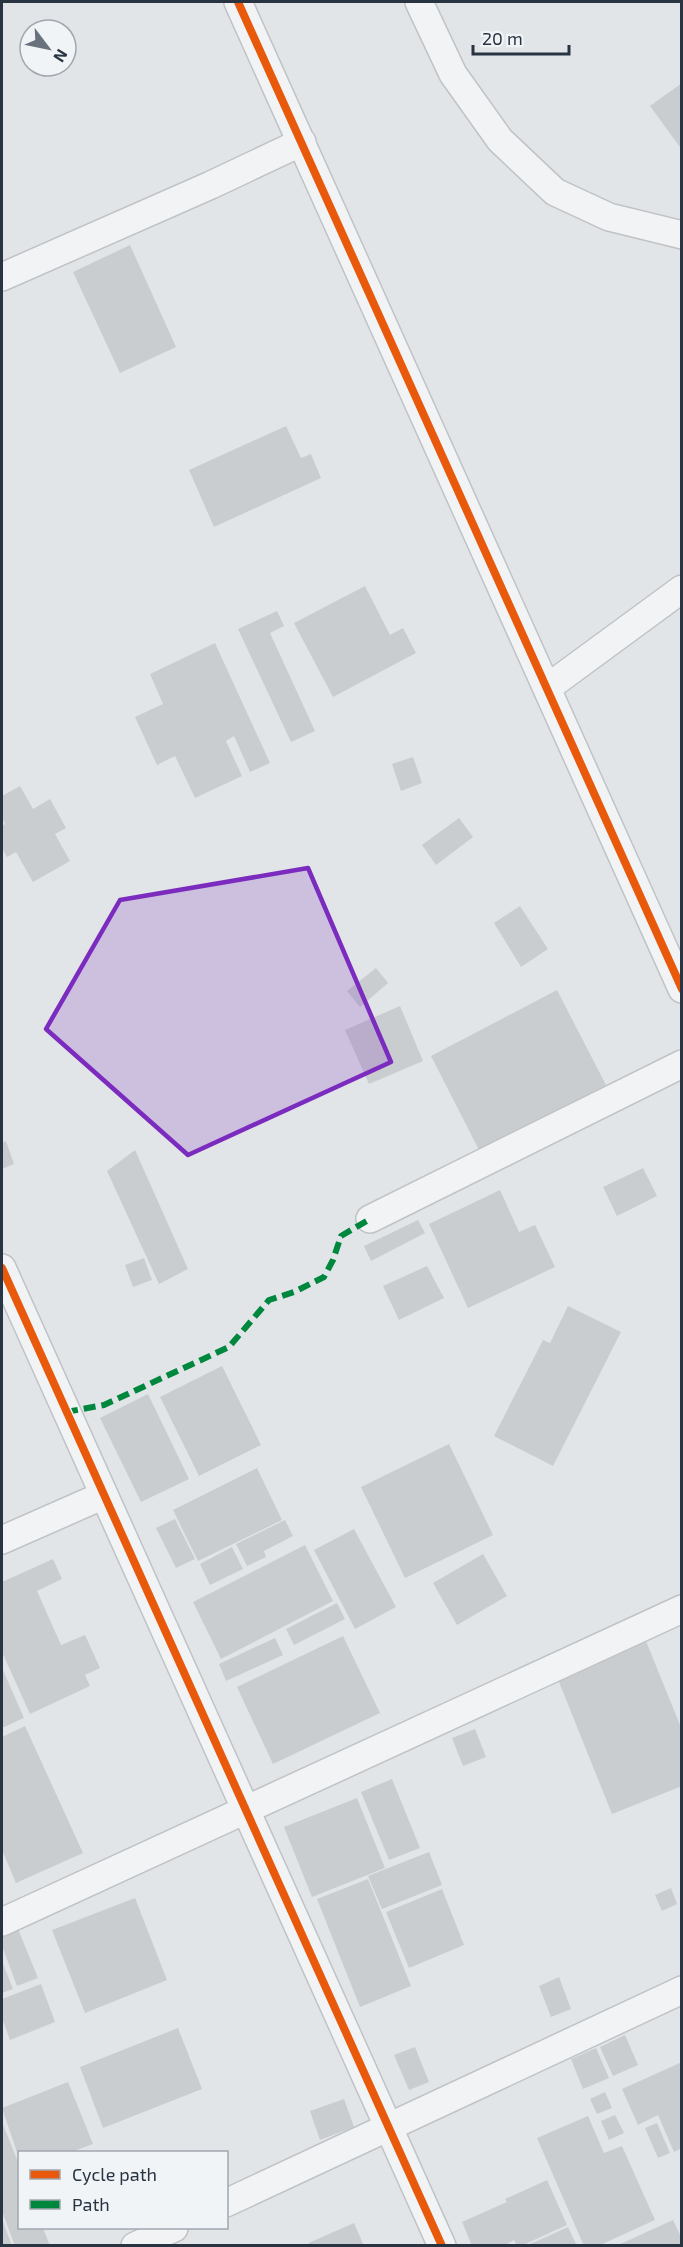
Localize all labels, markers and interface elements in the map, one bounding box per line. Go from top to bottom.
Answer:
north arrow [18,18,78,78]
scale bar [473,18,569,56]
text: 20 m [482,27,523,49]
text: N [50,46,72,66]
legend [18,2151,228,2229]
text: Cycle path [72,2163,157,2185]
text: Path [72,2193,110,2215]

